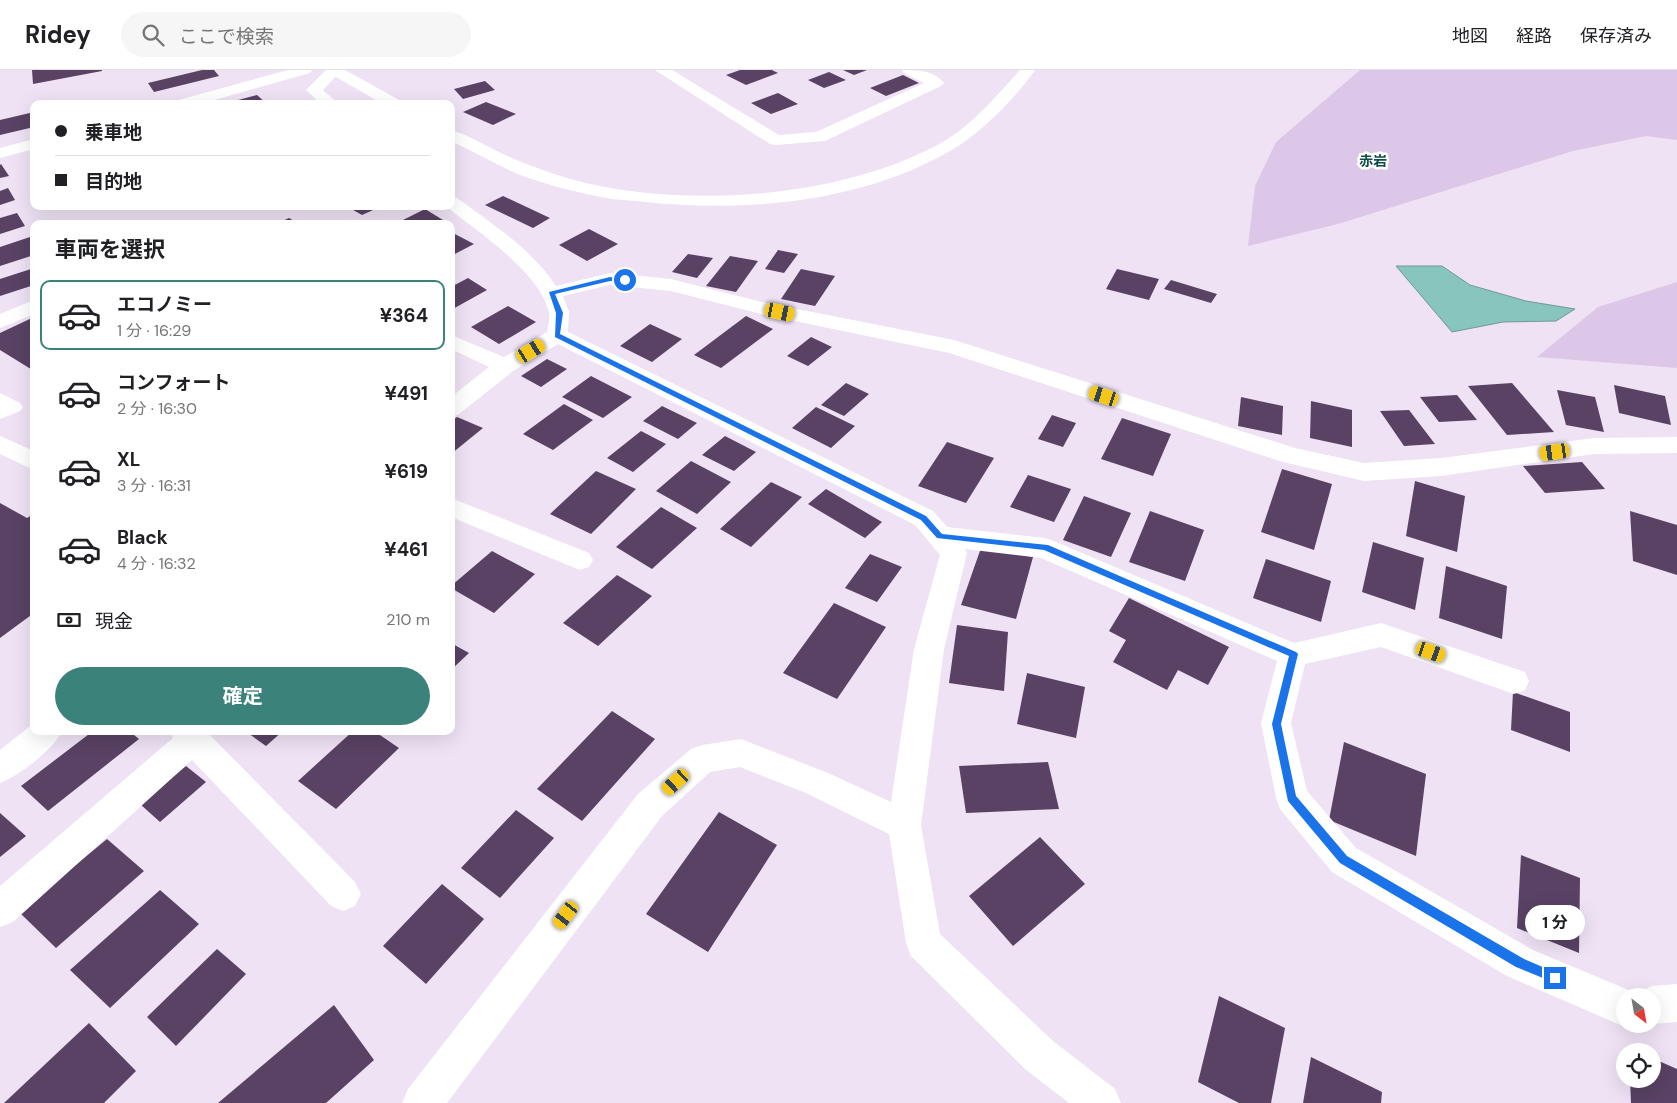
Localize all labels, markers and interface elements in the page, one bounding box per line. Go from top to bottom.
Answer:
search box [121,12,471,57]
text: Ridey [25,19,91,50]
icon: search [139,21,167,49]
text: ここで検索 [179,24,274,49]
text: 地図 [1452,24,1488,48]
text: 経路 [1516,24,1552,48]
text: 保存済み [1580,24,1652,48]
text: 乗車地 [85,120,142,145]
district label: 赤岩 [1359,152,1387,170]
text: 目的地 [85,169,142,194]
text: 車両を選択 [55,235,165,264]
route start [614,269,636,291]
text: エコノミー [117,292,212,317]
icon: car [57,293,102,338]
car [763,302,796,322]
text: ¥364 [380,303,428,328]
text: 1 分 · 16:29 [117,320,191,341]
car [514,337,547,365]
text: コンフォート [117,370,230,395]
icon: car [57,371,102,416]
text: ¥491 [384,381,428,406]
car [1087,384,1120,408]
text: 2 分 · 16:30 [117,398,197,419]
car [1539,442,1570,462]
text: XL [117,447,140,472]
icon: car [57,449,102,494]
text: ¥619 [385,459,428,484]
text: 3 分 · 16:31 [117,475,191,496]
text: Black [117,525,168,550]
icon: car [57,527,102,572]
text: ¥461 [384,537,428,562]
text: 4 分 · 16:32 [117,553,196,574]
icon: cash [55,606,83,634]
text: 現金 [95,609,133,634]
text: 210 m [386,609,430,630]
car [1414,640,1447,664]
button: 確定 [55,667,430,725]
car [659,766,692,798]
car [550,899,581,931]
callout: 1 分 [1525,906,1585,940]
text: 1 分 [1542,912,1568,933]
route end [1544,967,1566,989]
north arrow [1616,988,1661,1032]
map controls [1616,988,1661,1088]
button: locate [1616,1043,1661,1088]

